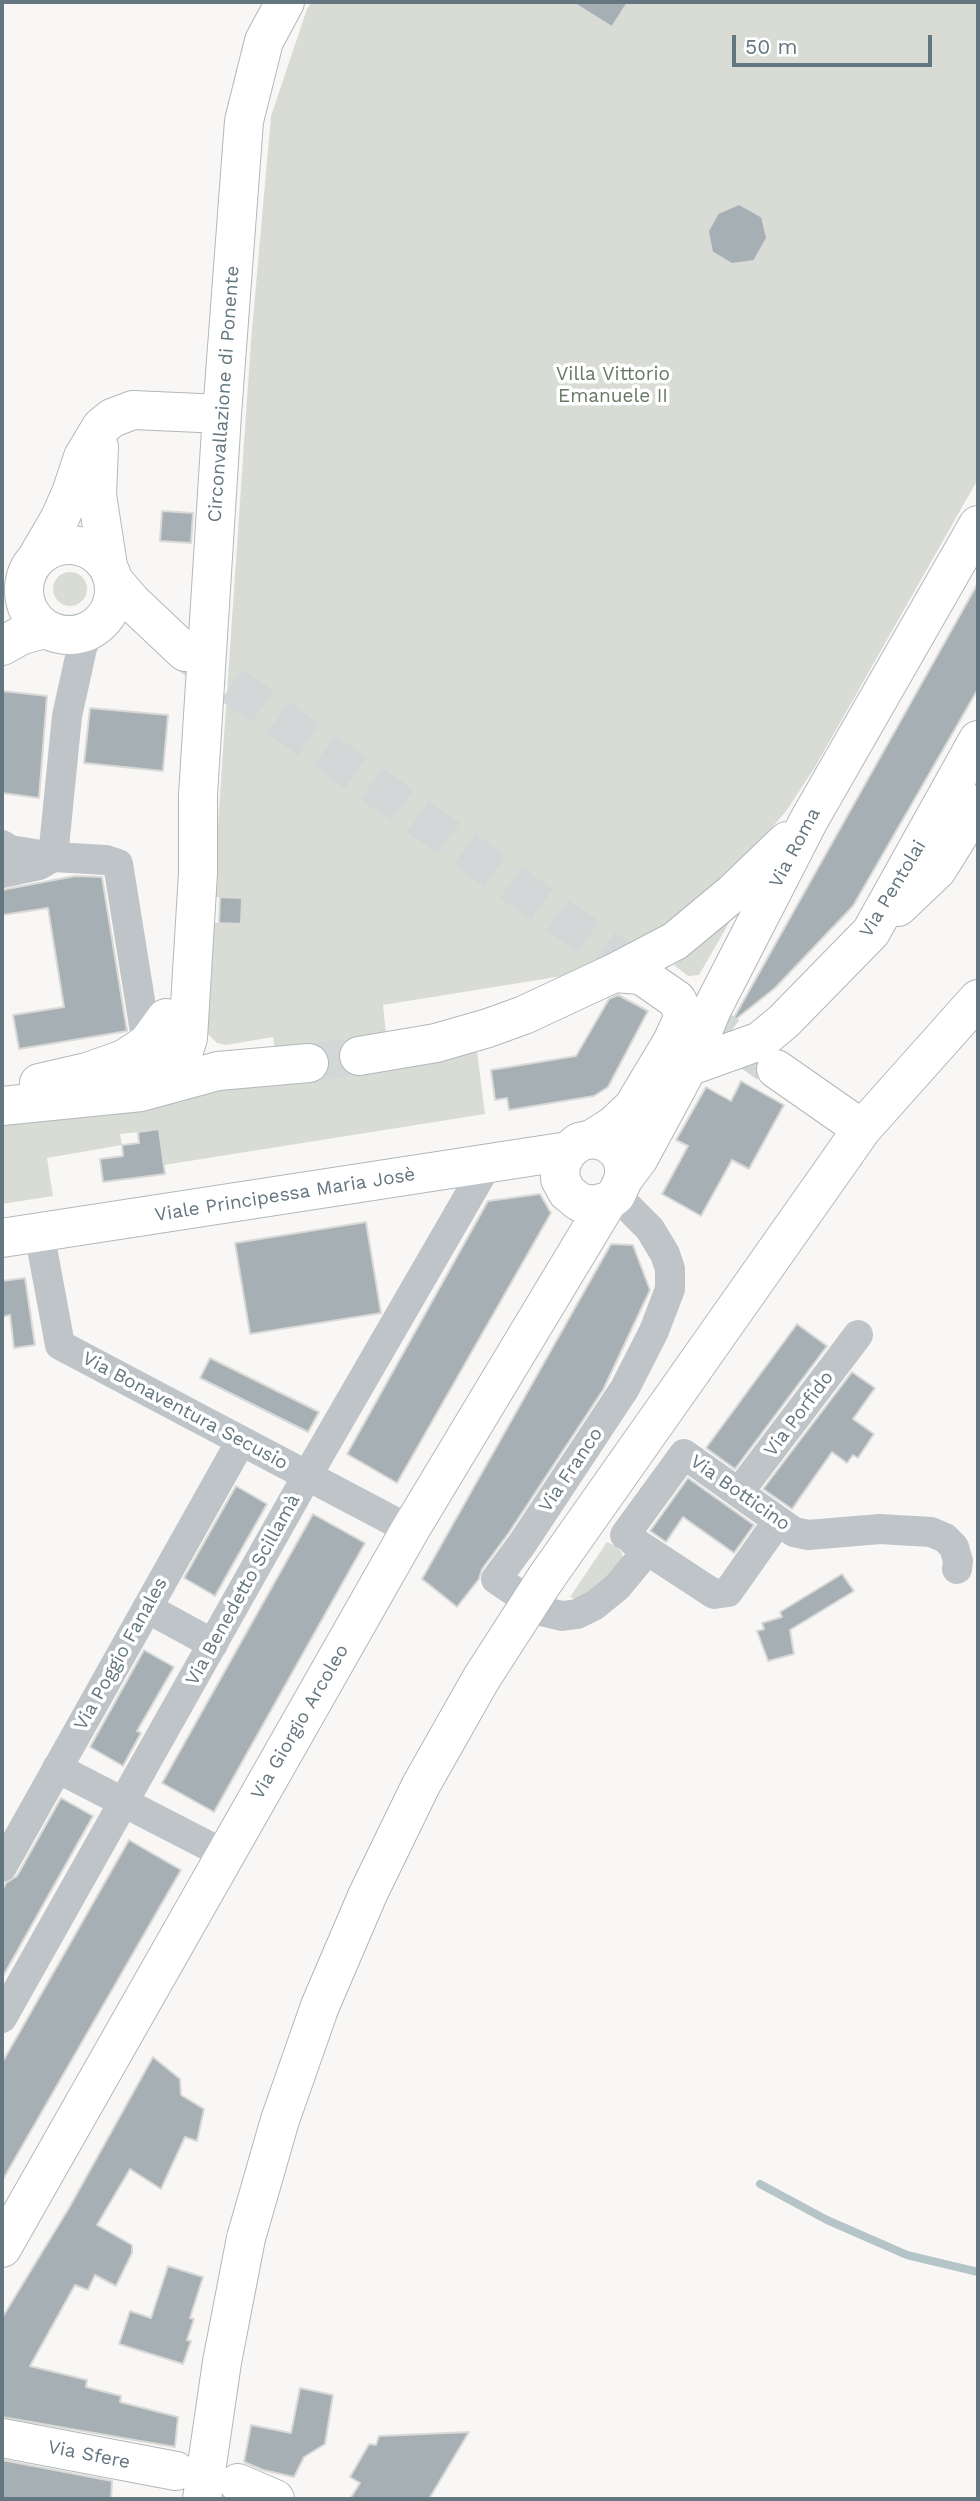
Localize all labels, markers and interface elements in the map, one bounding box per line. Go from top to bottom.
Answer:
scale bar [735,21,934,65]
text: 50 m [745,34,797,59]
street label: Circonvallazione di Ponente [204,265,244,523]
park label: Villa Vittorio Emanuele II [556,363,670,407]
street label: Via Roma [764,804,826,892]
street label: Via Pentolai [855,836,931,942]
street label: Viale Principessa Maria Josè [153,1163,417,1227]
street label: Via Bonaventura Secusio [78,1347,292,1475]
street label: Via Porfido [760,1367,838,1461]
street label: Via Franco [534,1423,608,1517]
street label: Via Botticino [686,1450,794,1536]
street label: Via Benedetto Scillamà [181,1490,305,1690]
street label: Via Poggio Fanales [70,1574,172,1734]
street label: Via Giorgio Arcoleo [246,1640,354,1804]
street label: Via Sfere [46,2436,132,2474]

